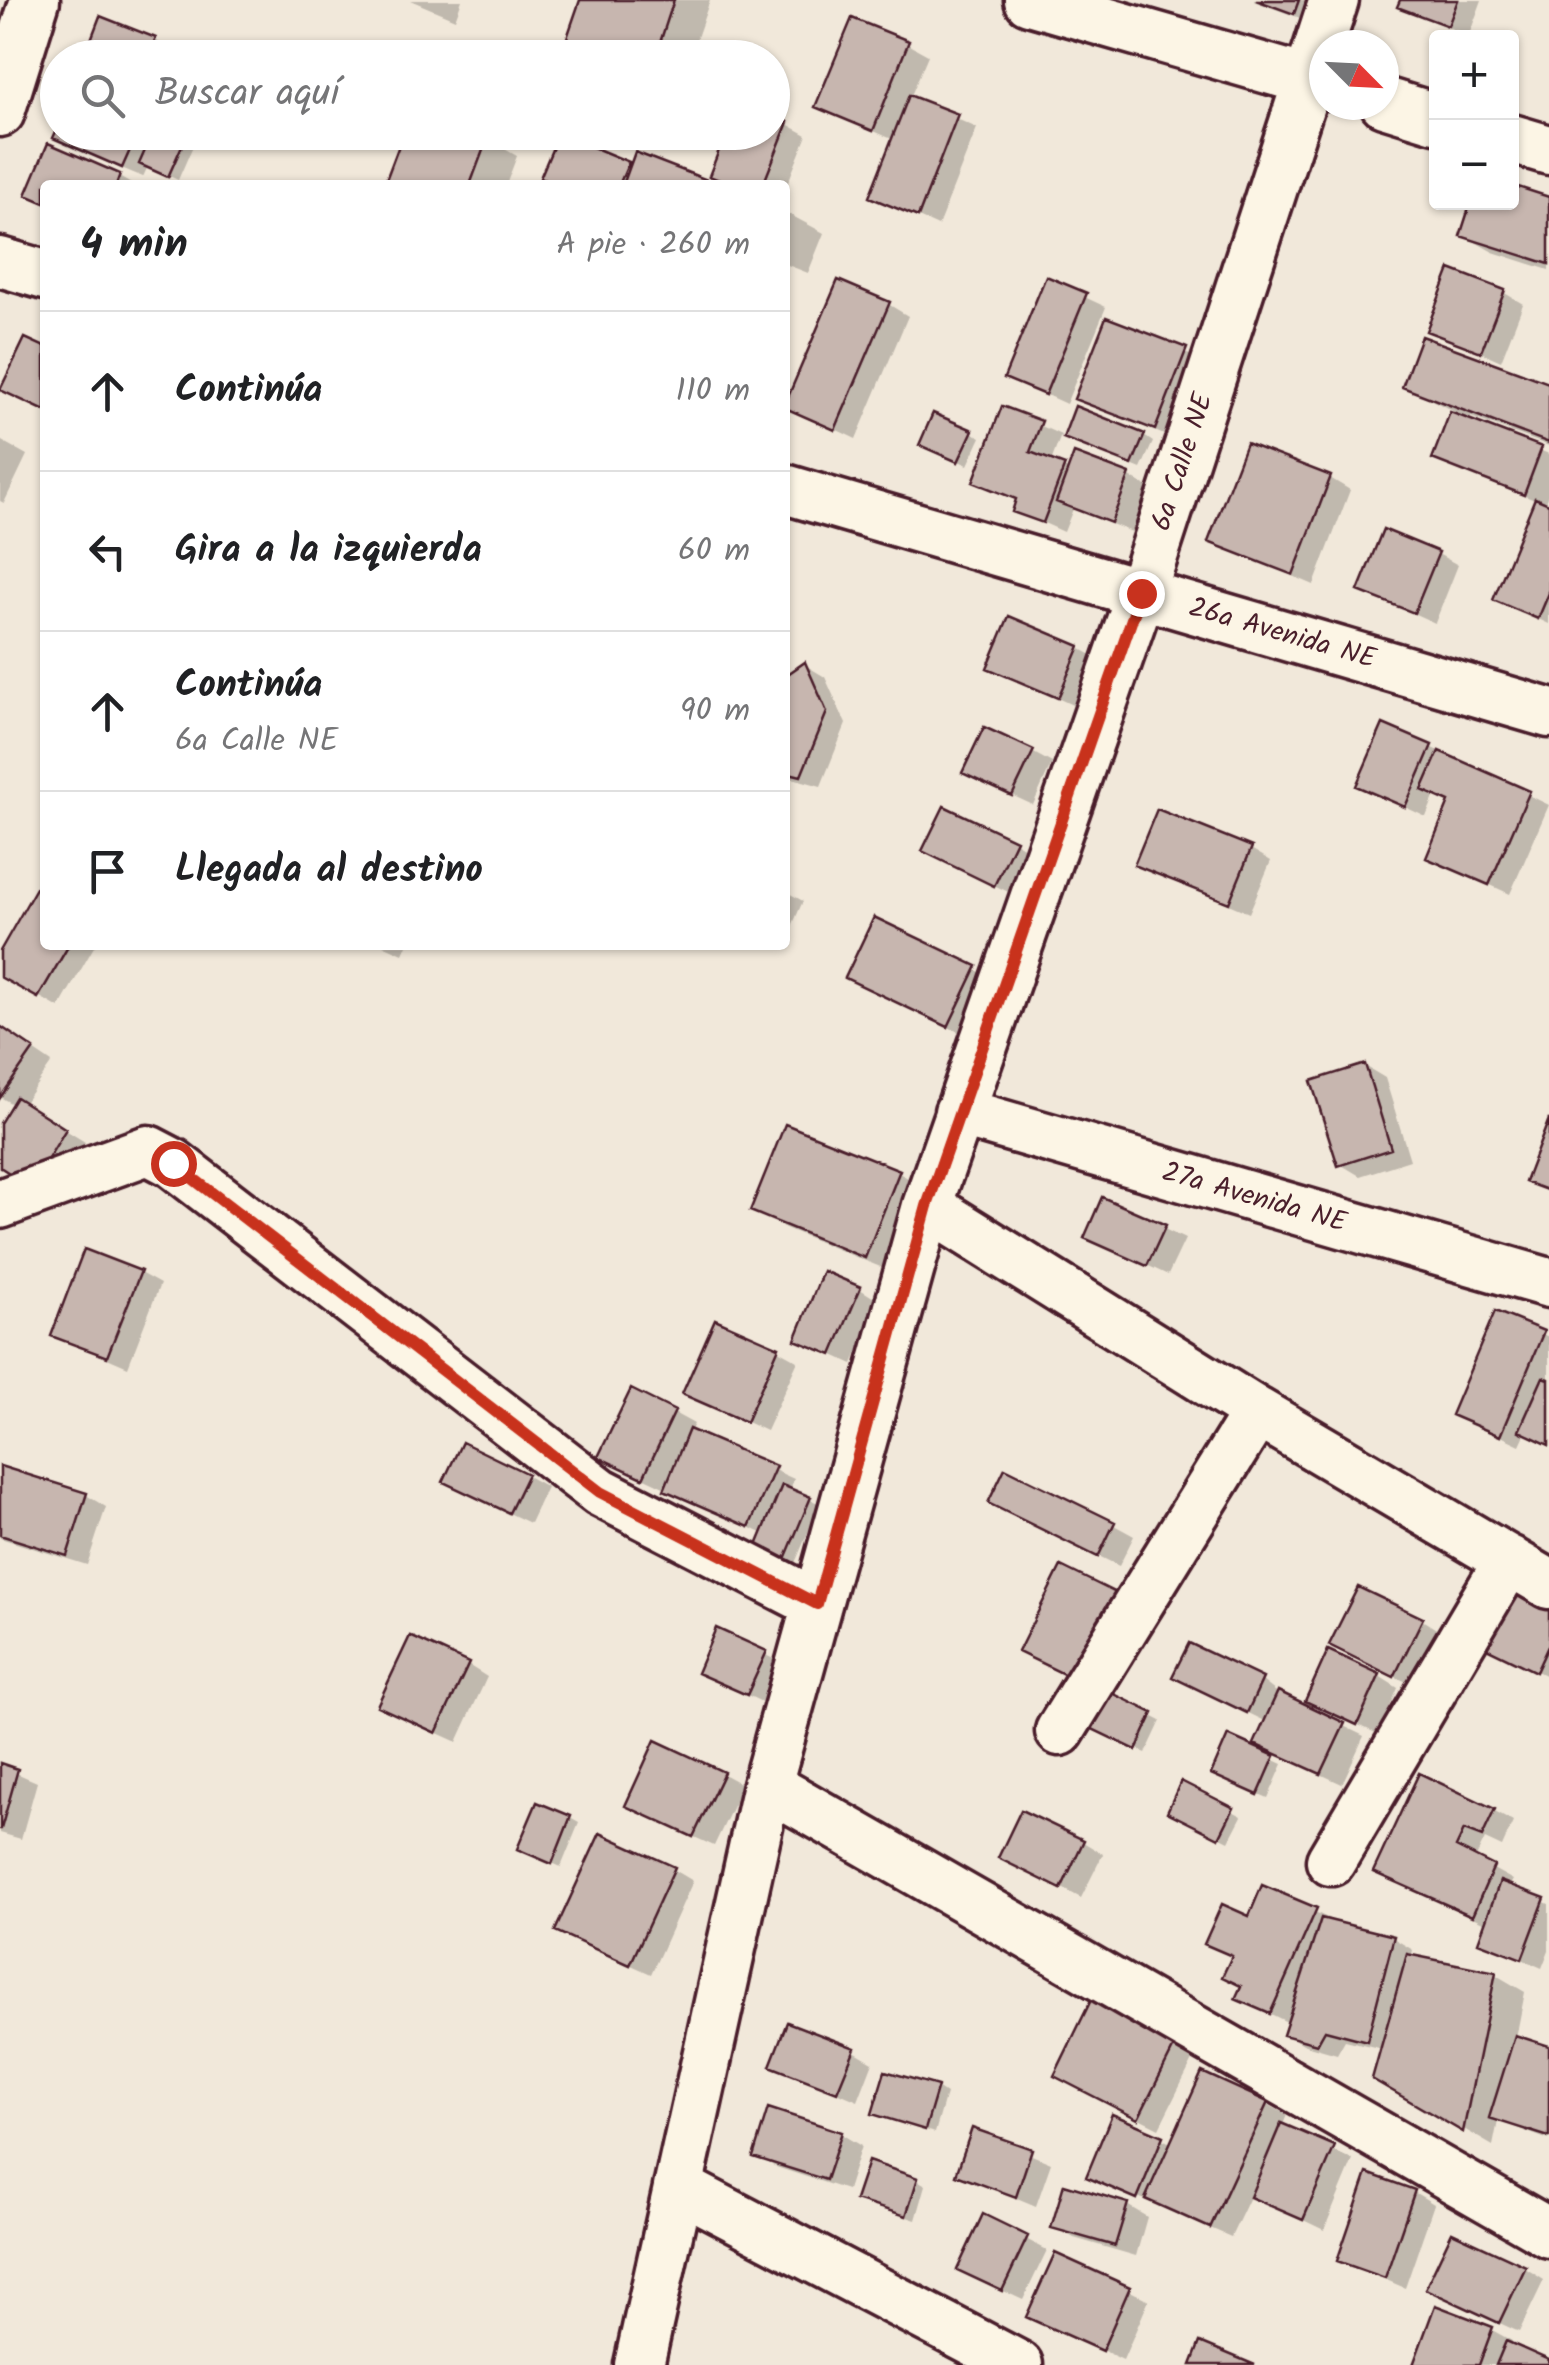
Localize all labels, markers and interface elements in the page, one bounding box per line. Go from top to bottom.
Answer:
north arrow [1309,30,1399,120]
map controls [1429,30,1519,210]
button: + [1429,30,1519,120]
search box [40,40,790,150]
text: Buscar aquí [155,65,339,125]
icon: search [75,68,130,123]
button: − [1429,120,1519,210]
text: 4 min [80,212,188,279]
text: A pie · 260 m [556,220,750,271]
text: Continúa [175,361,322,421]
icon: ahead [80,364,135,419]
text: 110 m [676,366,750,417]
street label: 6a Calle NE [1140,387,1227,537]
text: Gira a la izquierda [175,521,482,581]
icon: left [80,524,135,579]
text: 60 m [678,526,750,577]
route end [1119,571,1165,617]
street label: 26a Avenida NE [1183,586,1382,682]
text: Continúa [175,656,322,716]
icon: ahead [80,684,135,739]
text: 90 m [680,686,750,737]
text: 6a Calle NE [175,716,338,767]
text: Llegada al destino [175,841,483,901]
icon: arrive [80,844,135,899]
route start [151,1141,197,1187]
street label: 27a Avenida NE [1156,1150,1352,1246]

